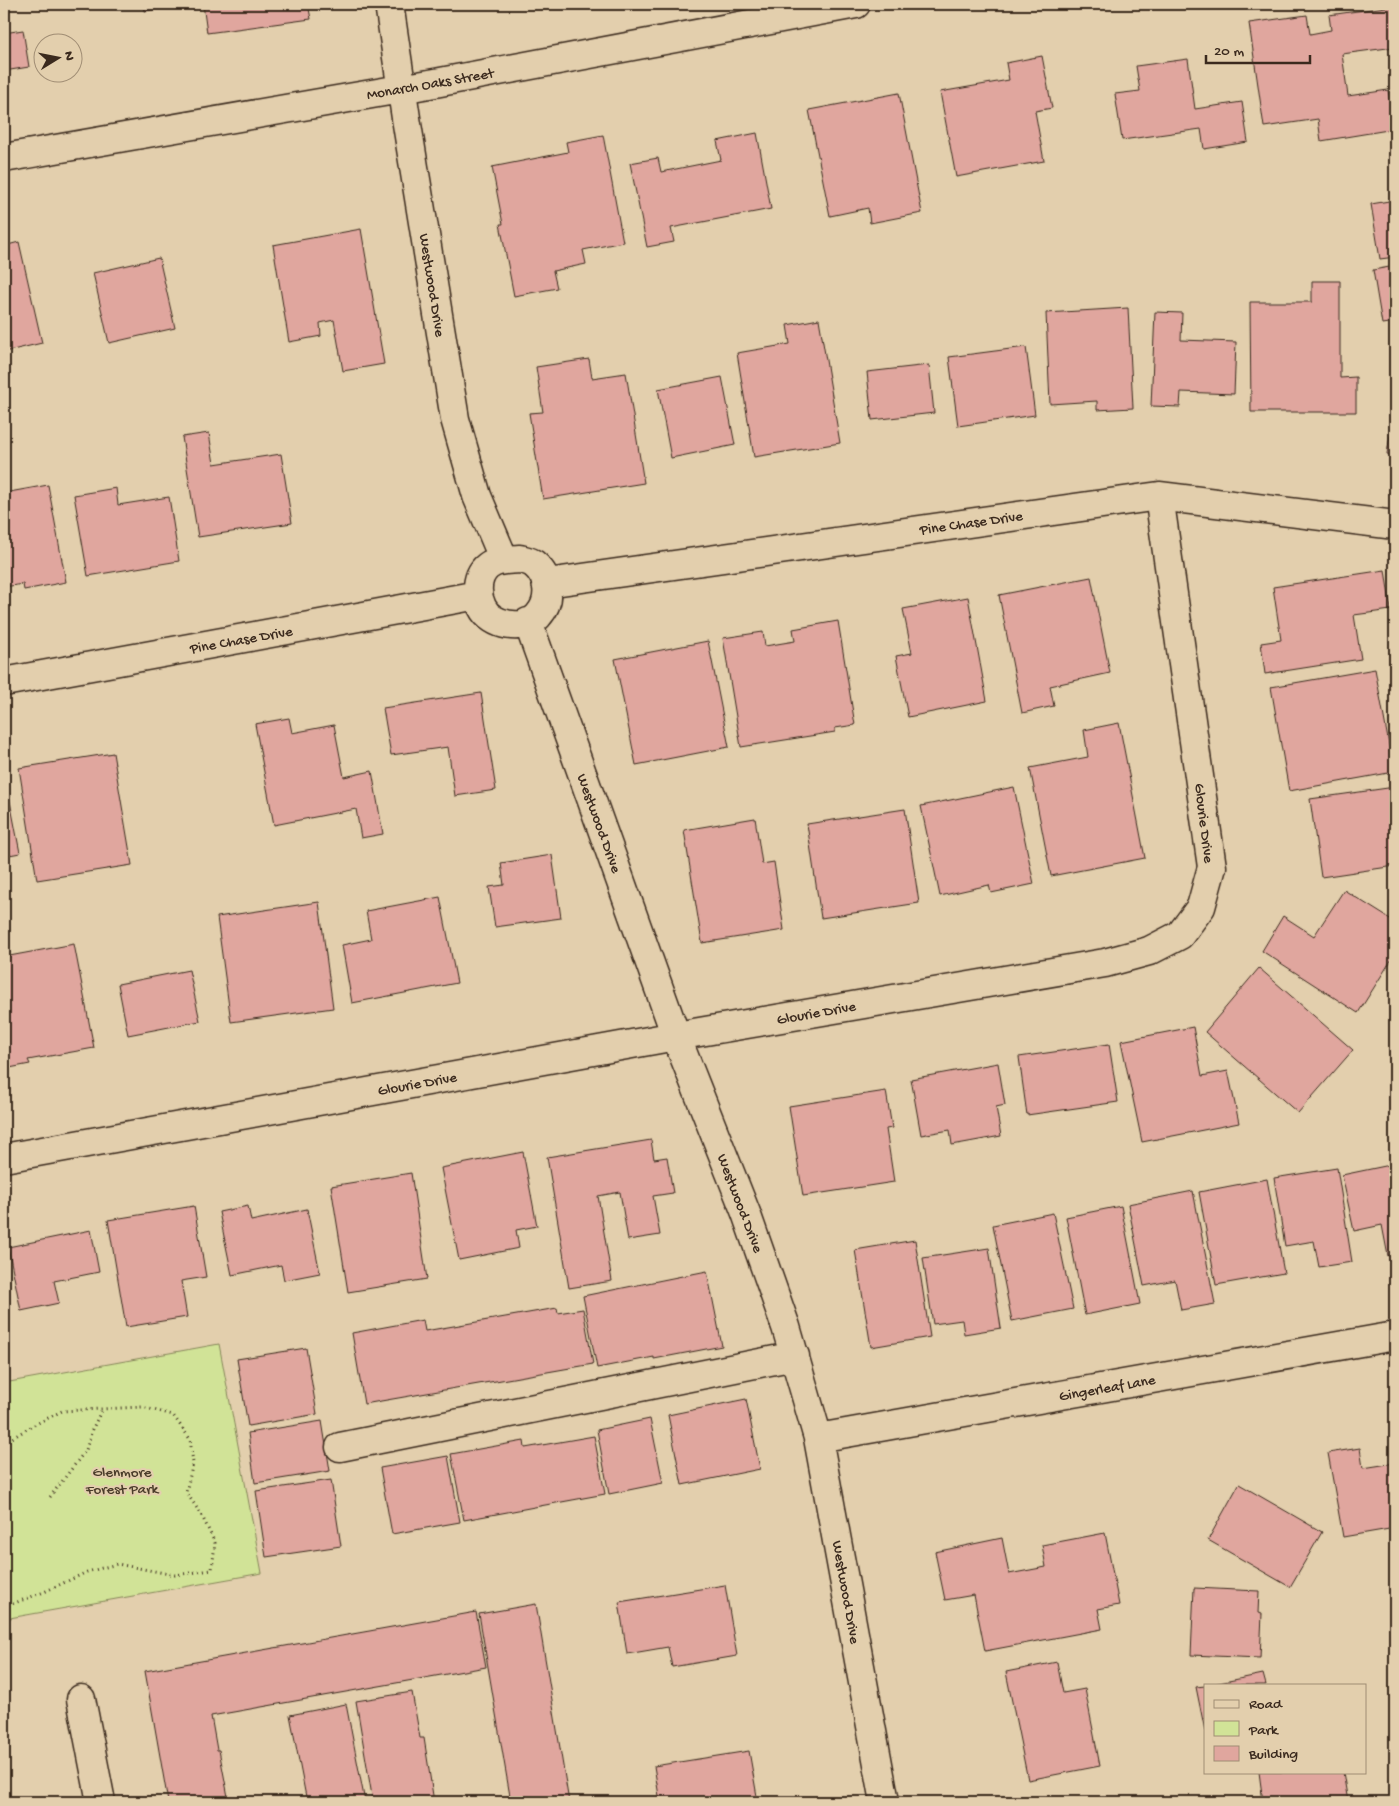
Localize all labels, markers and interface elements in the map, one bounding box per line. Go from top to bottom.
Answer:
north arrow [32,32,82,82]
scale bar [1206,32,1310,64]
text: 20 m [1214,43,1244,61]
text: N [59,50,78,62]
street label: Monarch Oaks Street [365,65,497,105]
street label: Westwood Drive [414,232,448,339]
street label: Pine Chase Drive [918,508,1024,540]
street label: Pine Chase Drive [188,623,294,659]
street label: Westwood Drive [572,772,625,876]
street label: Glourie Drive [1189,782,1217,864]
street label: Glourie Drive [775,998,858,1030]
street label: Glourie Drive [376,1069,459,1101]
street label: Westwood Drive [712,1152,766,1256]
street label: Gingerleaf Lane [1058,1372,1157,1406]
park label: Glenmore Forest Park [85,1464,159,1499]
street label: Westwood Drive [827,1539,863,1646]
legend [1204,1684,1366,1774]
text: Road [1249,1696,1283,1714]
text: Park [1248,1722,1279,1740]
text: Building [1248,1746,1298,1764]

